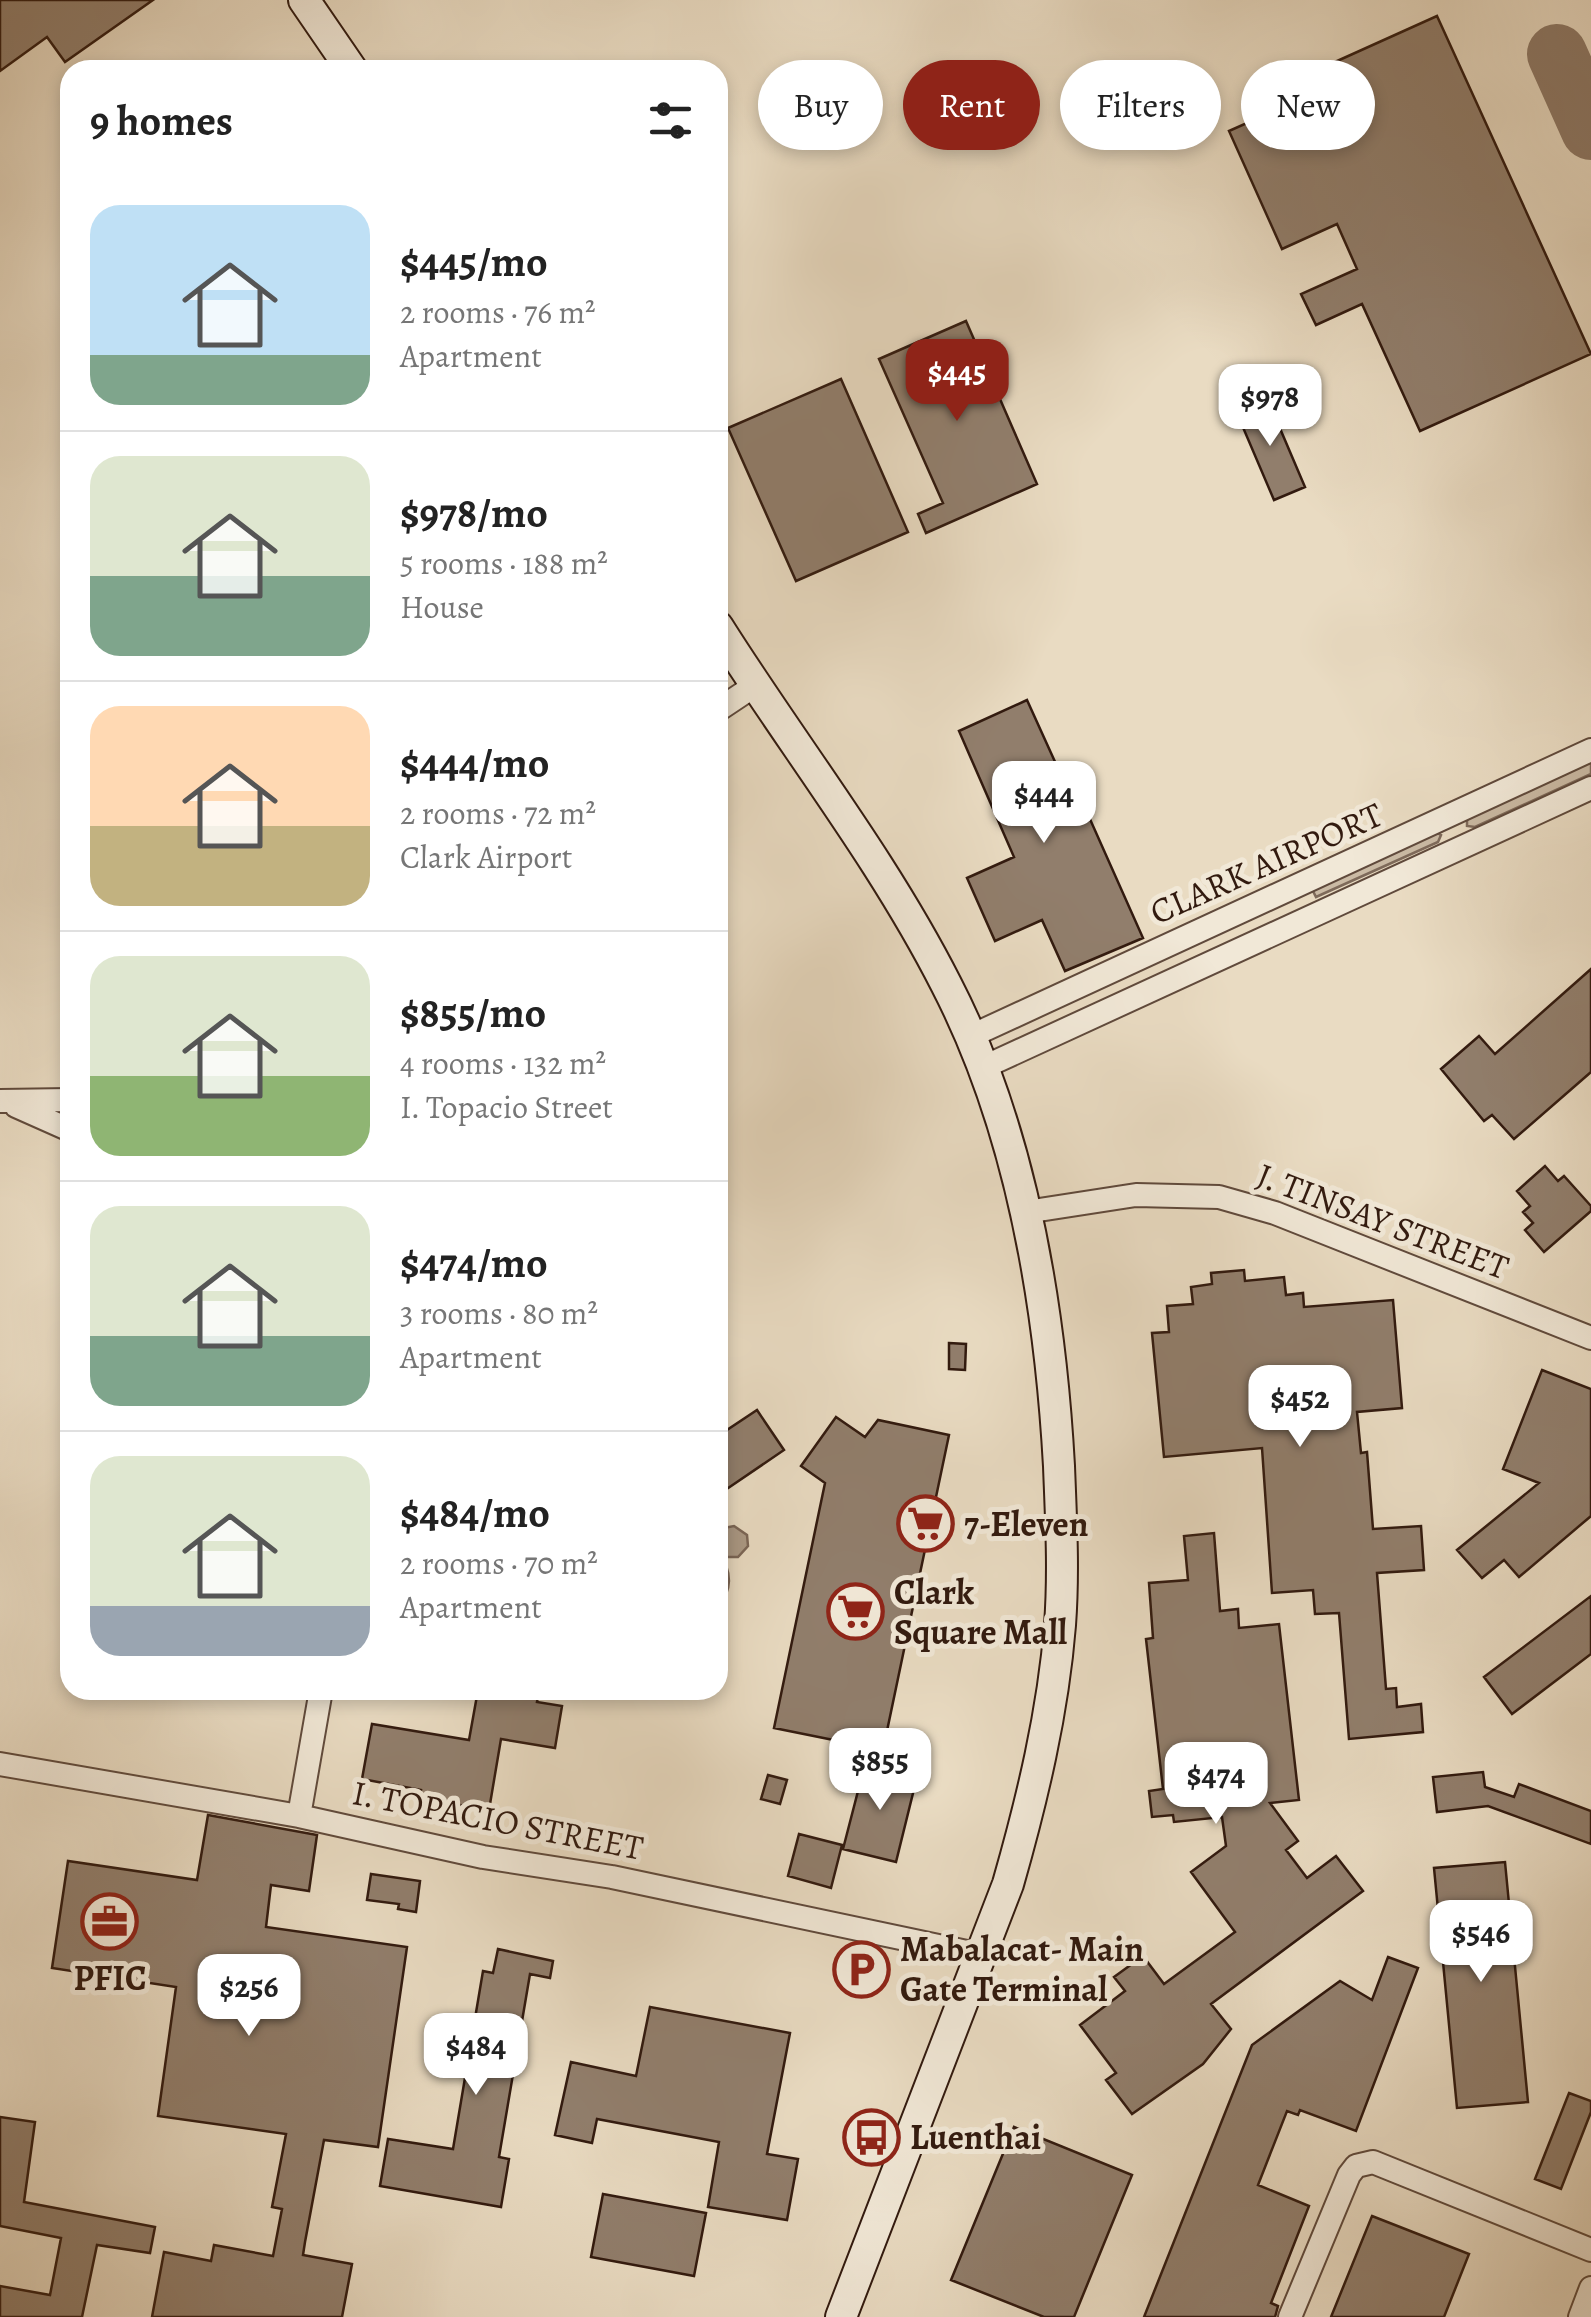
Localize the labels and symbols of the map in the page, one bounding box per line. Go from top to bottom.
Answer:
pin: $445 [898,339,1016,424]
pin: $978 [1211,364,1329,449]
pin: $444 [985,761,1103,846]
street label: CLARK AIRPORT [1142,790,1390,936]
street label: J. TINSAY STREET [1250,1151,1516,1291]
pin: $452 [1241,1365,1359,1450]
supermarket icon: 7-Eleven [895,1494,955,1554]
place label: 7-Eleven [964,1500,1088,1548]
place label: Clark Square Mall [894,1568,1067,1656]
supermarket icon: Clark Square Mall [825,1582,885,1642]
pin: $855 [821,1728,939,1813]
pin: $474 [1157,1742,1275,1827]
street label: I. TOPACIO STREET [349,1768,647,1872]
office icon: PFIC [80,1892,140,1952]
pin: $546 [1422,1900,1540,1985]
place label: Mabalacat- Main Gate Terminal [900,1925,1144,2013]
parking icon: Mabalacat- Main Gate Terminal [831,1939,891,1999]
place label: PFIC [73,1954,147,2002]
pin: $256 [190,1954,308,2039]
pin: $484 [417,2013,535,2098]
bus stop icon: Luenthai [841,2107,901,2167]
place label: Luenthai [910,2113,1041,2161]

